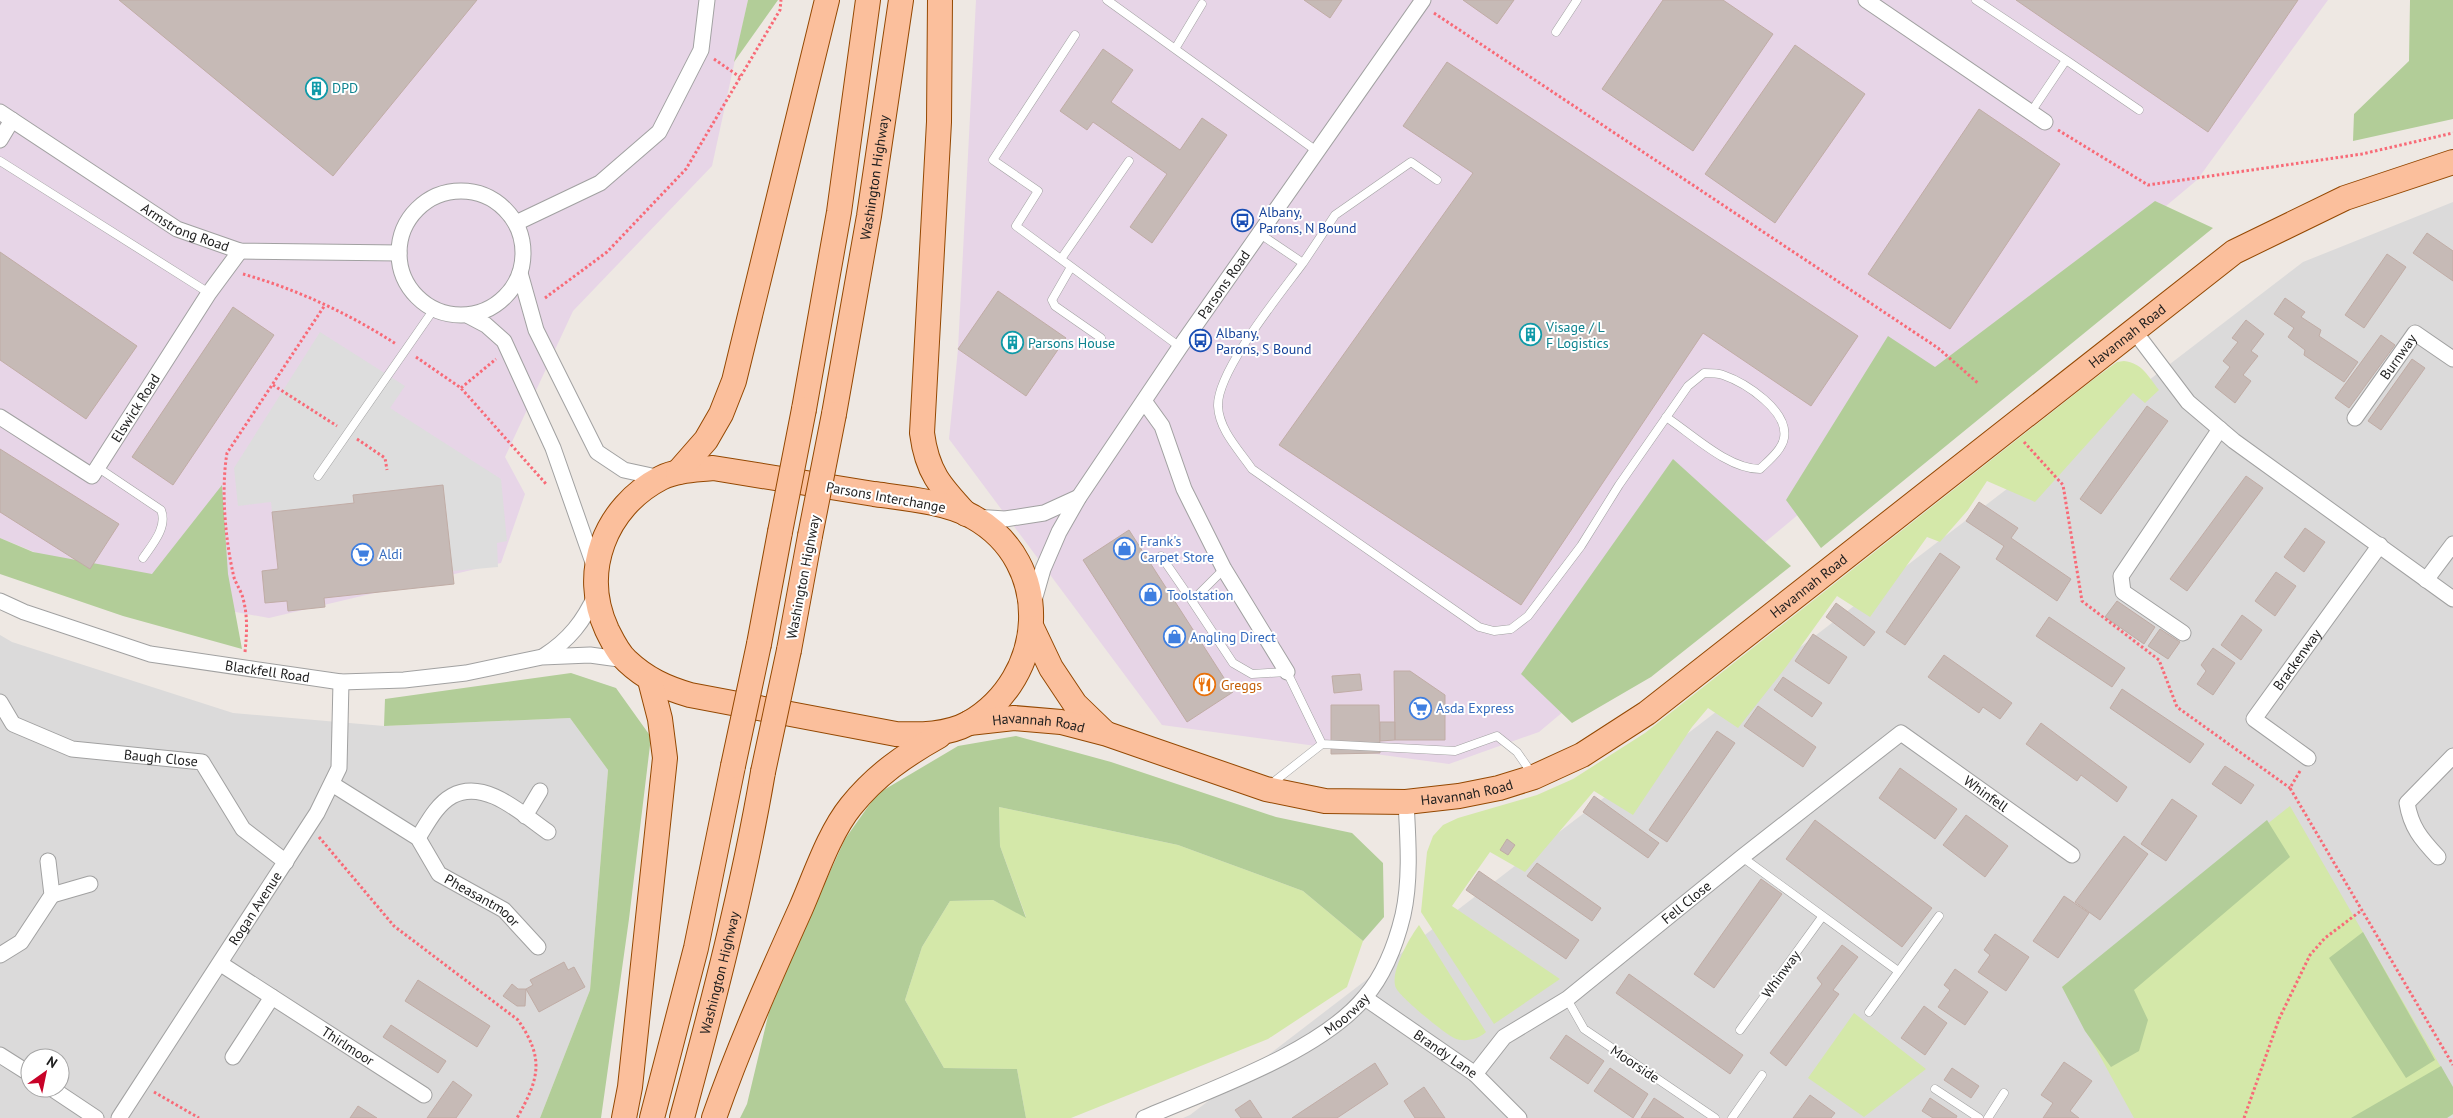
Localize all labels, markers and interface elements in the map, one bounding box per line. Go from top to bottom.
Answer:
building icon: DPD [304,76,328,100]
place label: DPD [332,79,358,97]
street label: Washington Highway [856,113,893,241]
street label: Armstrong Road [138,199,232,256]
place label: Albany, Parons, N Bound [1259,203,1356,237]
bus stop icon: Albany, Parons, N Bound [1231,208,1255,232]
street label: Parsons Road [1194,247,1254,322]
street label: Havannah Road [2085,300,2169,372]
place label: Visage / L F Logistics [1545,318,1609,352]
building icon: Visage / L F Logistics [1518,323,1542,347]
place label: Albany, Parons, S Bound [1216,324,1311,358]
bus stop icon: Albany, Parons, S Bound [1188,329,1212,353]
street label: Burnway [2376,330,2421,383]
building icon: Parsons House [1000,331,1024,355]
place label: Parsons House [1028,334,1115,352]
street label: Elswick Road [107,370,164,446]
street label: Parsons Interchange [825,478,947,516]
street label: Washington Highway [782,513,824,641]
place label: Frank's Carpet Store [1140,532,1214,566]
shop icon: Frank's Carpet Store [1112,537,1136,561]
supermarket icon: Aldi [351,542,375,566]
place label: Aldi [379,545,403,563]
street label: Havannah Road [1766,550,1851,622]
shop icon: Toolstation [1139,583,1163,607]
place label: Toolstation [1167,586,1233,604]
shop icon: Angling Direct [1162,625,1186,649]
street label: Brackenway [2269,625,2326,694]
place label: Angling Direct [1190,628,1276,646]
street label: Blackfell Road [224,656,311,686]
restaurant icon: Greggs [1193,673,1217,697]
place label: Greggs [1221,676,1262,694]
supermarket icon: Asda Express [1408,696,1432,720]
place label: Asda Express [1436,699,1514,717]
street label: Havannah Road [991,709,1087,737]
street label: Baugh Close [123,745,199,771]
street label: Whinfell [1960,772,2012,816]
street label: Havannah Road [1420,775,1515,809]
street label: Rogan Avenue [225,868,286,949]
street label: Pheasantmoor [441,870,524,931]
street label: Fell Close [1658,877,1715,928]
street label: Washington Highway [696,909,744,1036]
street label: Whinway [1758,946,1805,1001]
street label: Moorway [1321,989,1374,1039]
street label: Thirlmoor [318,1022,378,1070]
street label: Brandy Lane [1410,1025,1481,1082]
street label: Moorside [1607,1041,1663,1087]
north arrow [20,1048,70,1098]
text: N [43,1052,61,1072]

